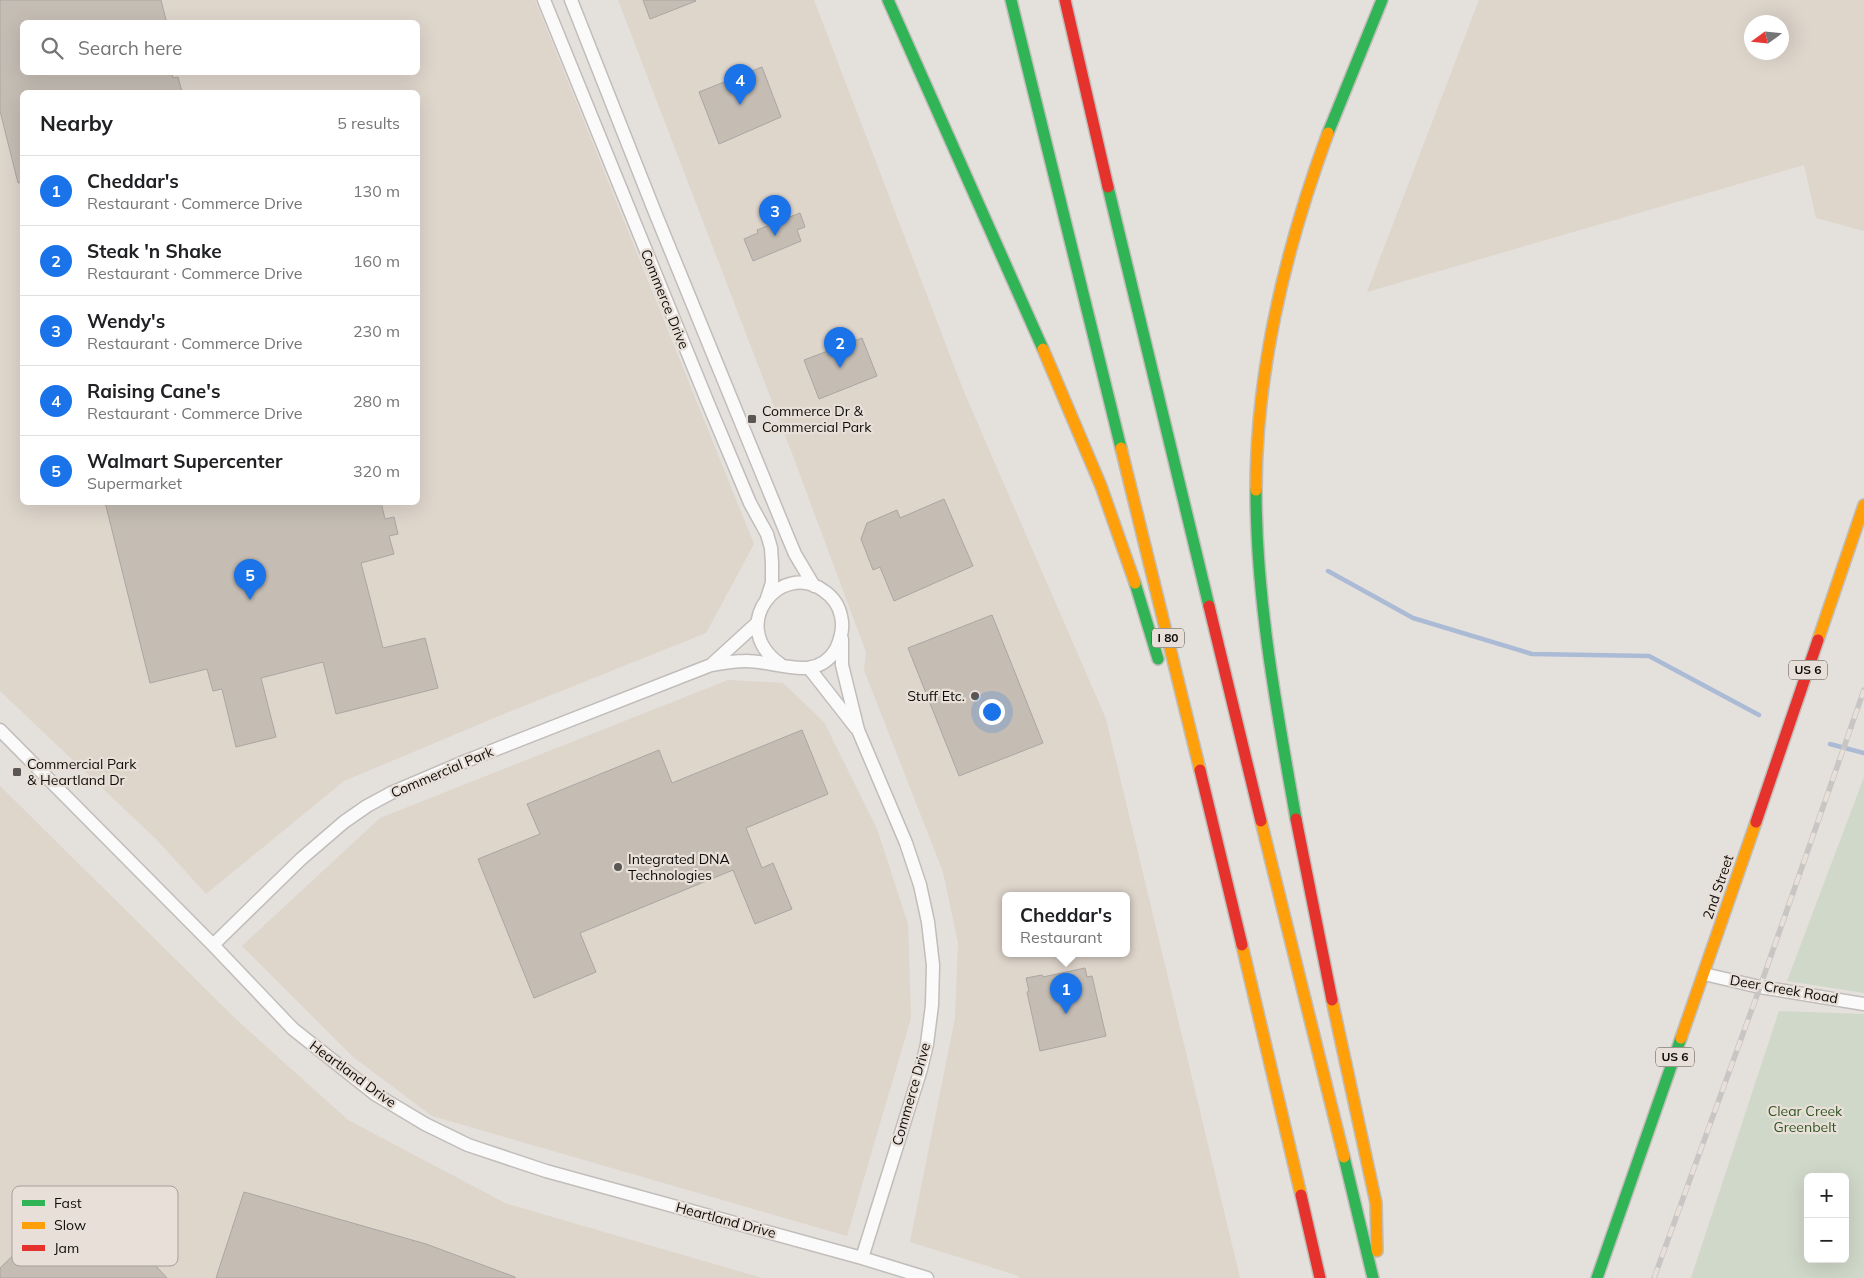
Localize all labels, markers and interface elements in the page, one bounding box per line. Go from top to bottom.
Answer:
north arrow [1744,15,1789,60]
search box [20,20,420,75]
icon: search [38,34,66,62]
text: Search here [78,36,182,60]
pin: 4 [724,64,756,105]
text: Nearby [40,110,113,136]
text: 5 results [337,113,400,133]
text: Cheddar's [87,169,179,193]
text: 1 [51,181,61,201]
text: 130 m [353,181,400,201]
text: Restaurant · Commerce Drive [87,193,303,213]
pin: 3 [759,195,791,236]
text: Steak 'n Shake [87,239,222,263]
street label: Commerce Drive [637,246,693,352]
text: 2 [51,251,61,271]
text: 160 m [353,251,400,271]
text: Restaurant · Commerce Drive [87,263,303,283]
text: Wendy's [87,309,165,333]
text: 3 [51,321,61,341]
text: 230 m [353,321,400,341]
pin: 2 [824,327,856,368]
text: Restaurant · Commerce Drive [87,333,303,353]
text: Raising Cane's [87,379,220,403]
text: 4 [51,391,61,411]
text: 280 m [353,391,400,411]
place label: Commerce Dr & Commercial Park [762,402,872,436]
text: Restaurant · Commerce Drive [87,403,303,423]
marker: Commerce Dr & Commercial Park [746,413,758,425]
text: Walmart Supercenter [87,449,283,473]
text: 5 [51,461,61,481]
text: 320 m [353,461,400,481]
text: Supermarket [87,473,182,493]
pin: 5 [234,559,266,600]
road number: I 80 [1152,628,1184,648]
road number: US 6 [1789,660,1827,680]
place label: Stuff Etc. [907,687,965,705]
marker: Stuff Etc. [969,690,981,702]
your location [979,699,1005,725]
street label: Commercial Park [388,742,497,802]
place label: Commercial Park & Heartland Dr [27,755,137,789]
marker: Commercial Park & Heartland Dr [11,766,23,778]
place label: Integrated DNA Technologies [628,850,731,884]
street label: 2nd Street [1699,852,1738,922]
marker: Integrated DNA Technologies [612,861,624,873]
popup [1002,892,1130,957]
text: Cheddar's [1020,903,1112,927]
text: Restaurant [1020,927,1102,947]
street label: Deer Creek Road [1729,971,1839,1007]
pin: 1 [1050,973,1082,1014]
street label: Heartland Drive [306,1036,400,1112]
street label: Commerce Drive [888,1040,934,1148]
road number: US 6 [1656,1048,1694,1066]
park label: Clear Creek Greenbelt [1768,1102,1843,1136]
map controls [1804,1173,1849,1263]
button: + [1804,1173,1849,1218]
legend [12,1186,178,1266]
text: Fast [54,1194,82,1212]
street label: Heartland Drive [674,1198,778,1242]
text: Slow [54,1216,86,1234]
button: − [1804,1218,1849,1263]
text: Jam [54,1239,79,1257]

